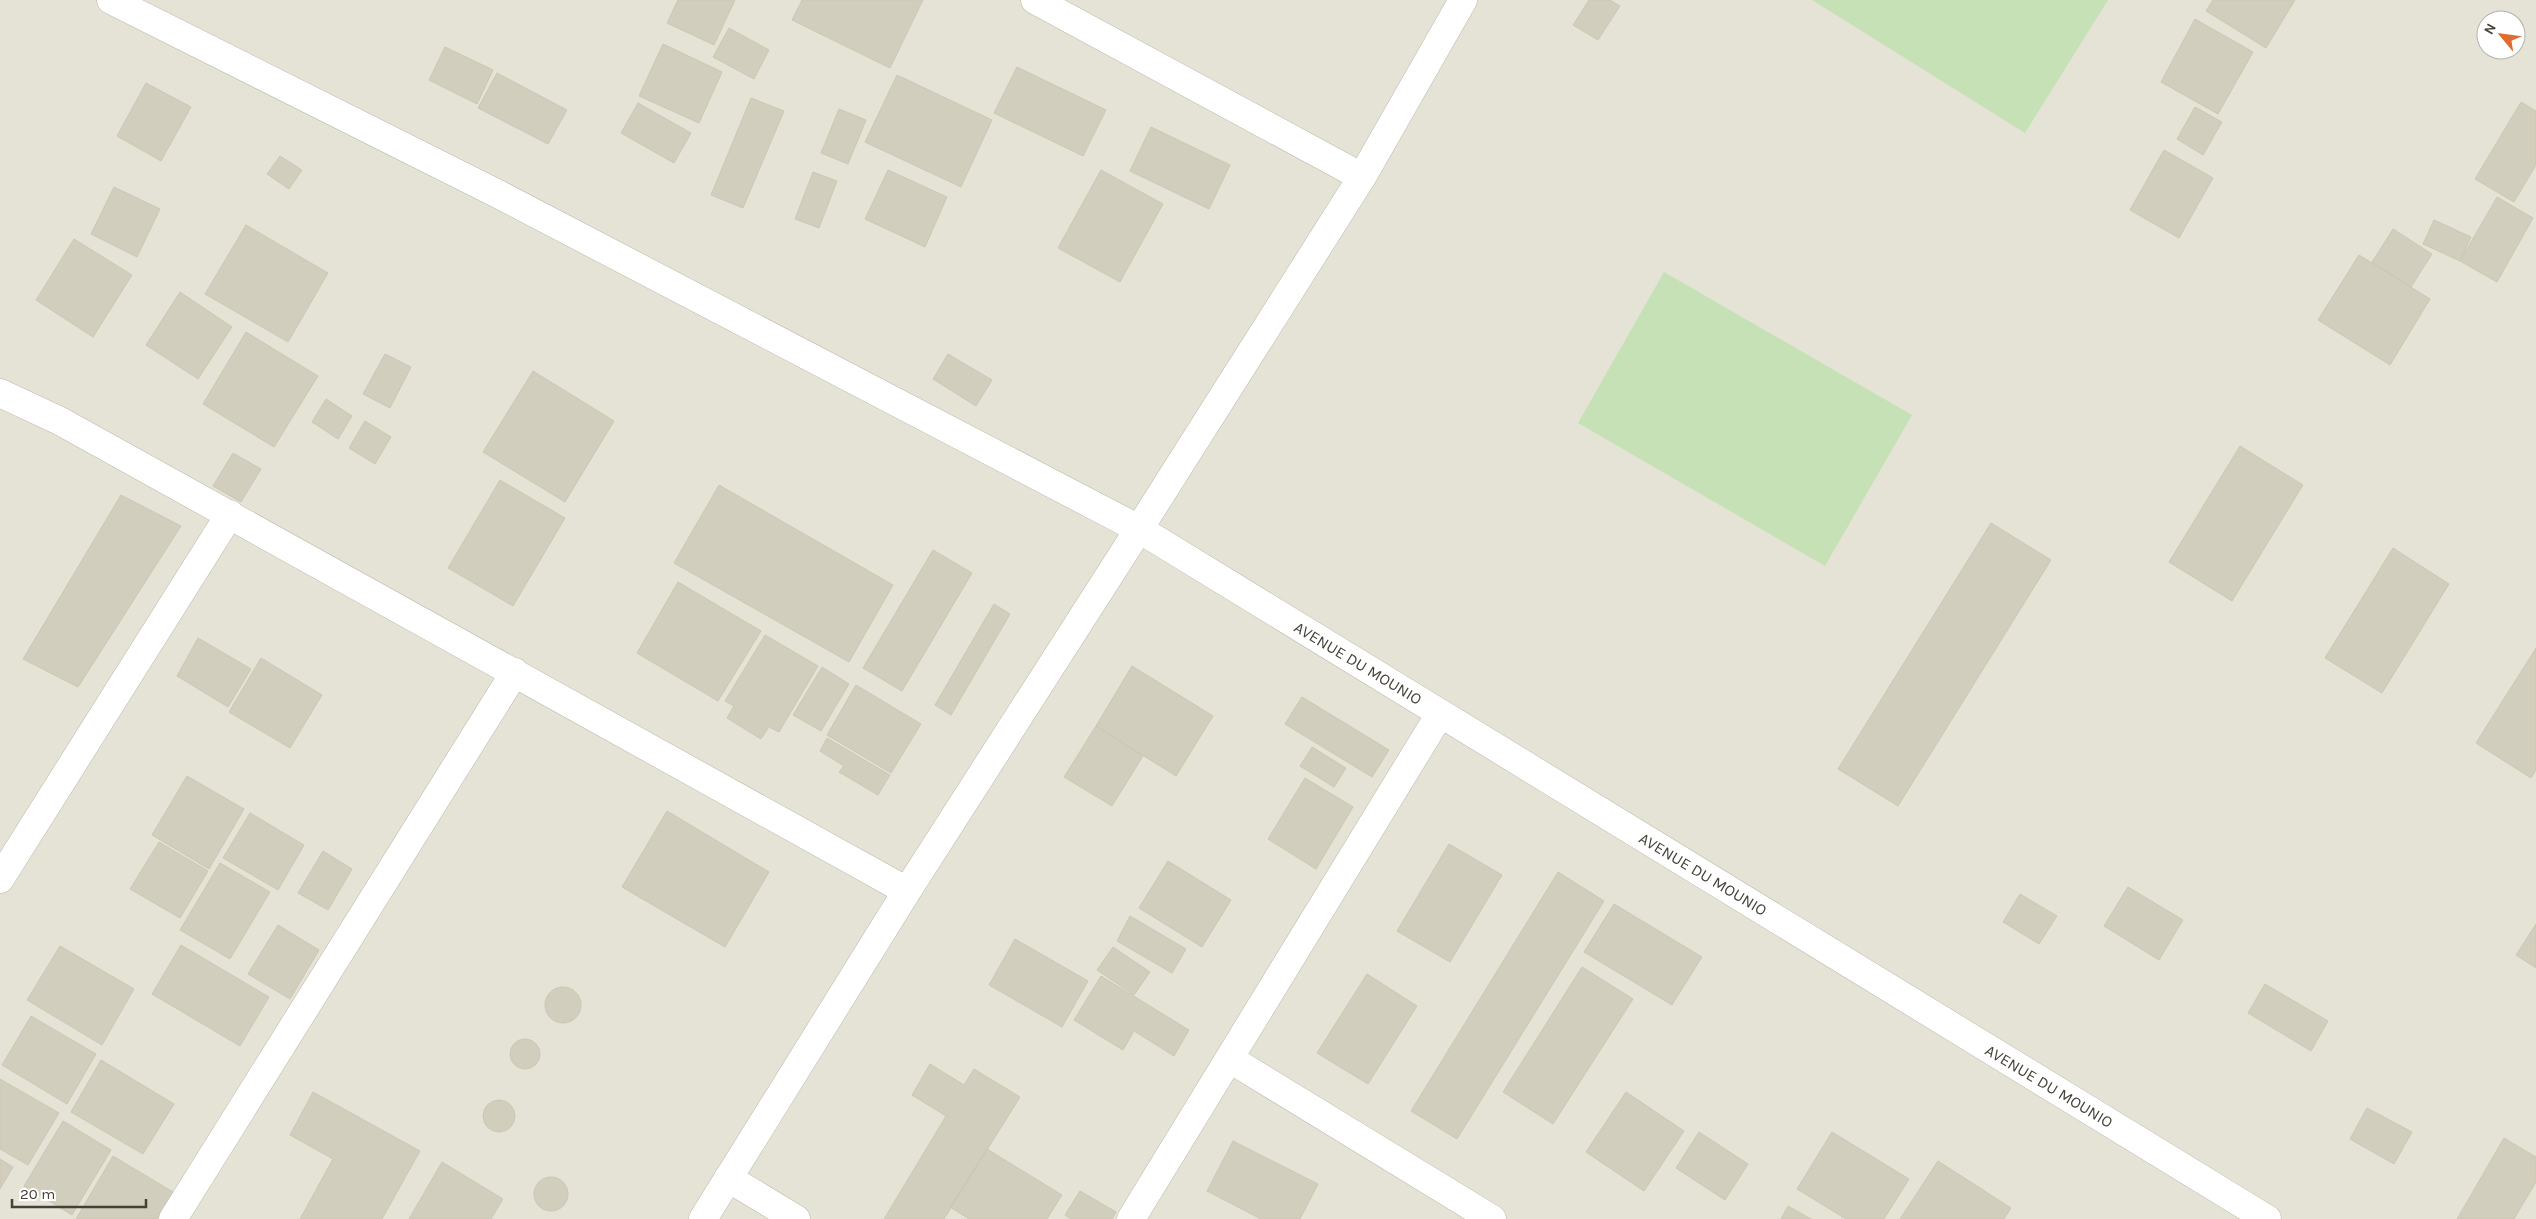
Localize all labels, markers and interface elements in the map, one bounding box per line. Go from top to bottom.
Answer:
north arrow [2476,10,2526,60]
text: N [2480,20,2500,37]
street label: AVENUE DU MOUNIO [1291,617,1425,709]
street label: AVENUE DU MOUNIO [1636,828,1770,920]
street label: AVENUE DU MOUNIO [1982,1040,2116,1132]
scale bar [12,1176,146,1208]
text: 20 m [20,1185,55,1203]

